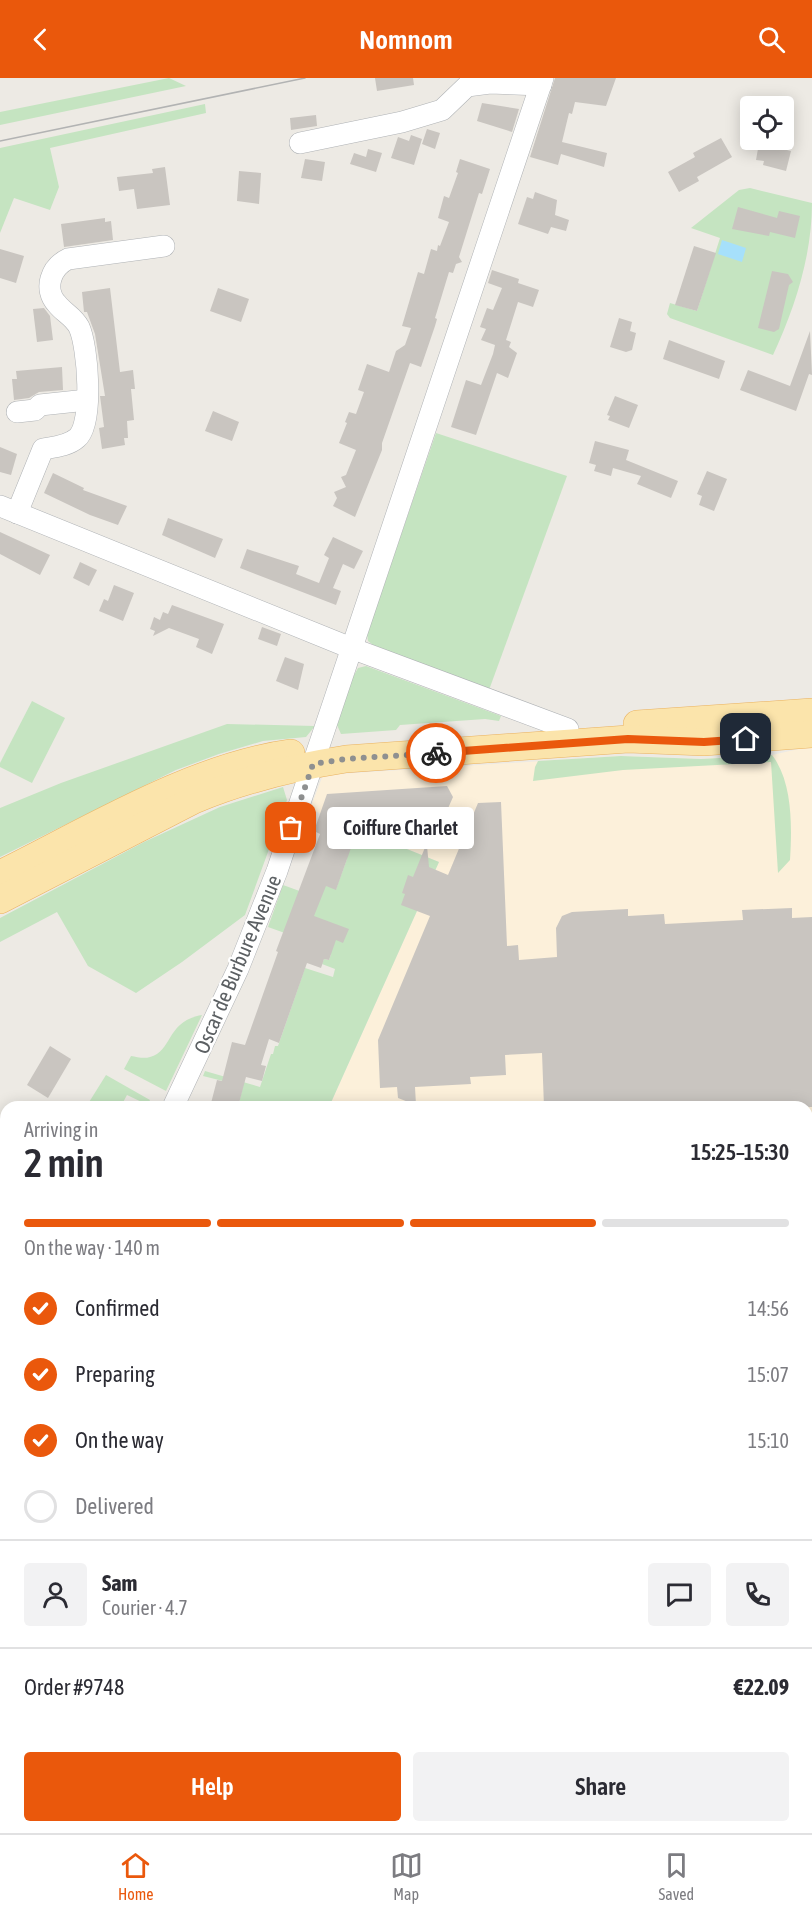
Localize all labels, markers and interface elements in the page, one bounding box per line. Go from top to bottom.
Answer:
icon: back [24,23,57,56]
icon: search [755,23,788,56]
text: Nomnom [359,24,453,55]
map controls [740,96,794,150]
button: locate [740,96,794,150]
pin [720,713,771,764]
icon: home [729,722,762,755]
courier [406,723,466,783]
icon: bike [420,737,453,770]
pin [265,802,316,853]
callout: Coiffure Charlet [327,807,474,849]
icon: bag [274,811,307,844]
text: Coiffure Charlet [343,816,458,839]
street label: Oscar de Burbure Avenue [188,871,286,1057]
text: Arriving in [24,1118,98,1141]
text: 15:25–15:30 [691,1139,789,1165]
text: 2 min [24,1141,104,1185]
text: On the way · 140 m [24,1236,160,1259]
icon: check [24,1292,57,1325]
text: Confirmed [75,1295,160,1321]
text: 14:56 [748,1297,789,1320]
icon: check [24,1358,57,1391]
text: Preparing [75,1361,155,1387]
text: 15:07 [747,1363,789,1386]
icon: check [24,1424,57,1457]
text: On the way [75,1427,164,1453]
text: 15:10 [748,1429,789,1452]
text: Delivered [75,1493,154,1519]
button: person [24,1563,87,1626]
button: chat [648,1563,711,1626]
button: phone [726,1563,789,1626]
text: Sam [102,1570,137,1596]
text: Courier · 4.7 [102,1596,188,1619]
text: Order #9748 [24,1674,124,1700]
text: €22.09 [734,1674,789,1700]
button: Help [24,1752,401,1821]
button: Share [413,1752,789,1821]
tab: Home [118,1849,154,1903]
tab: Map [390,1849,423,1903]
tab: Saved [659,1849,694,1903]

